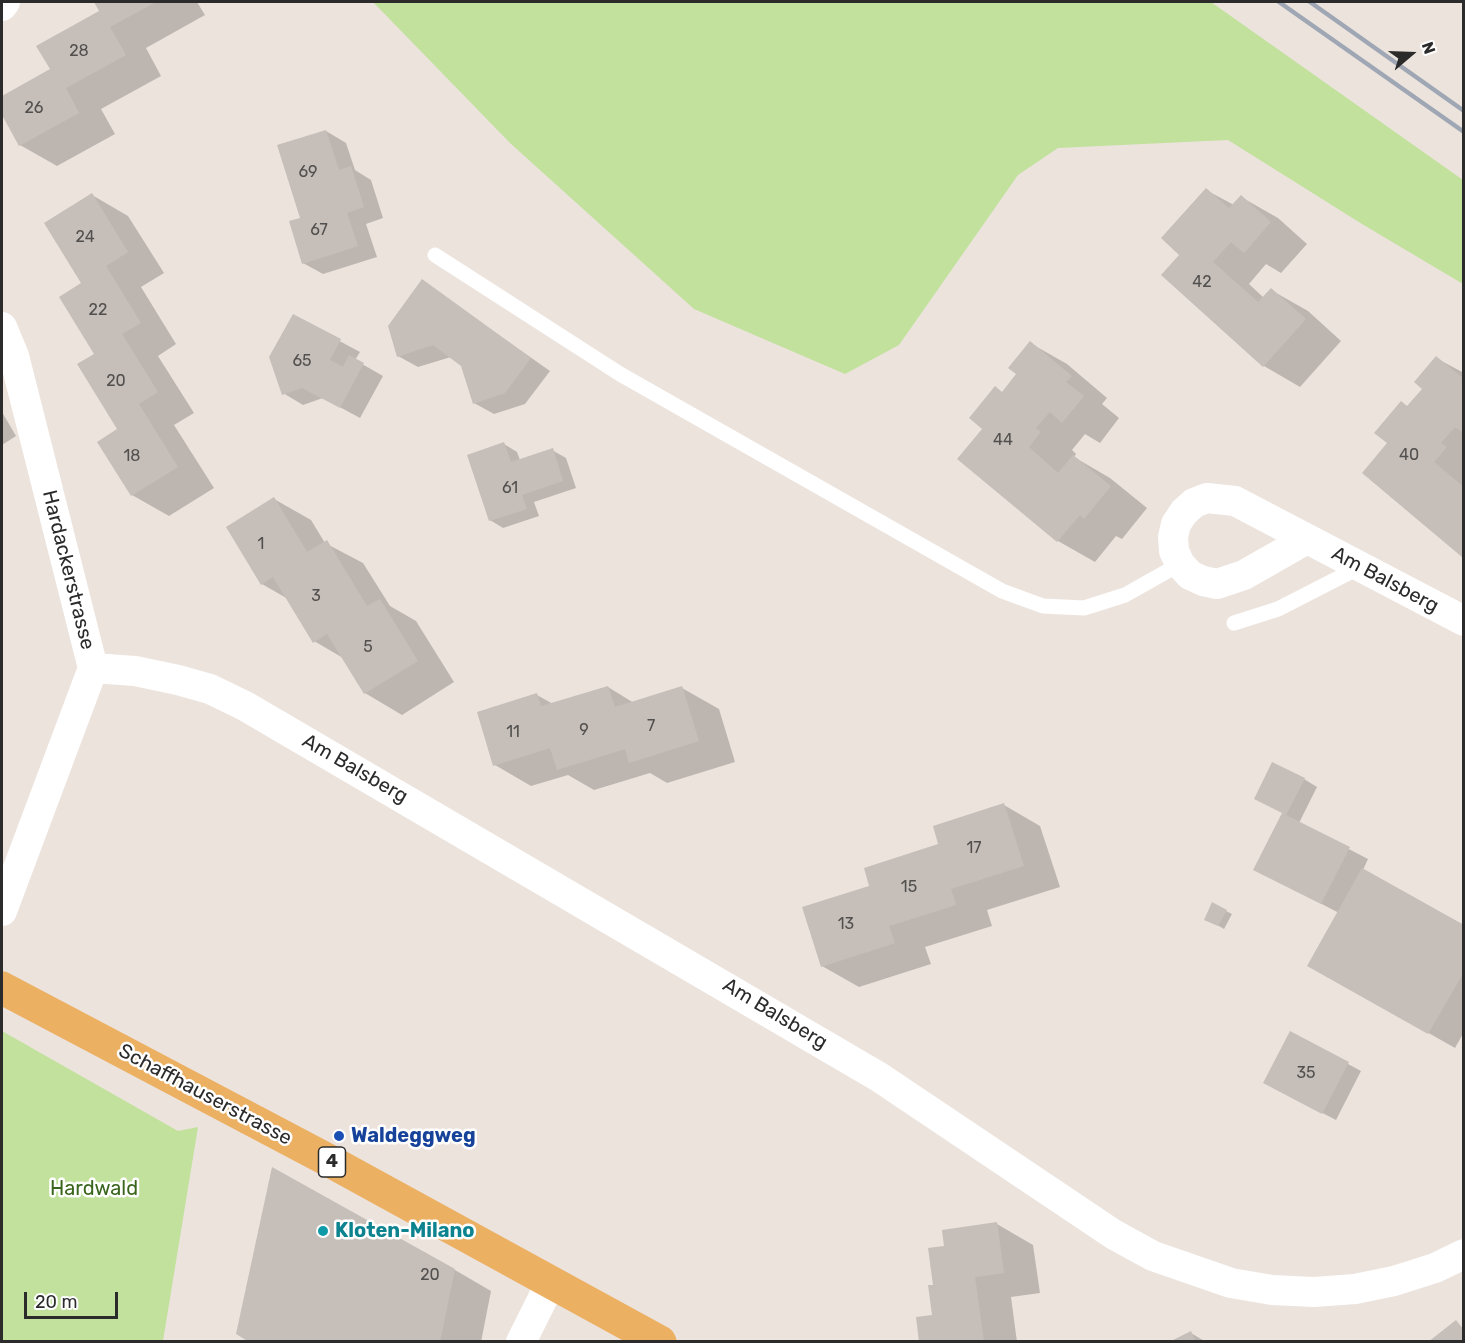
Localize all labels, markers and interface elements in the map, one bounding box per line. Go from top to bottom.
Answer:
north arrow [1381,24,1441,84]
text: N [1418,39,1439,57]
house number: 28 [69,41,89,61]
house number: 26 [24,98,44,118]
house number: 69 [298,162,318,182]
house number: 67 [310,220,328,240]
house number: 24 [75,227,95,247]
house number: 42 [1192,272,1212,292]
house number: 22 [89,300,107,320]
house number: 65 [292,351,312,371]
house number: 20 [106,371,126,391]
house number: 44 [993,430,1013,450]
house number: 40 [1399,445,1419,465]
house number: 18 [123,446,141,466]
house number: 61 [502,478,518,498]
street label: Hardackerstrasse [37,488,99,652]
house number: 1 [258,534,264,554]
street label: Am Balsberg [1327,542,1443,618]
house number: 3 [311,586,321,606]
house number: 5 [363,637,373,657]
house number: 7 [647,716,655,736]
house number: 9 [579,720,589,740]
house number: 11 [506,722,520,742]
street label: Am Balsberg [298,729,412,809]
house number: 17 [966,838,982,858]
house number: 15 [901,877,917,897]
house number: 13 [838,914,854,934]
street label: Am Balsberg [718,973,832,1055]
street label: Schaffhauserstrasse [114,1039,296,1151]
house number: 35 [1296,1063,1316,1083]
place label: Waldeggweg [351,1124,476,1148]
marker: Waldeggweg [332,1129,346,1143]
road number: 4 [318,1147,346,1177]
park label: Hardwald [50,1177,138,1201]
place label: Kloten-Milano [335,1219,475,1243]
marker: Kloten-Milano [316,1224,330,1238]
house number: 20 [420,1265,440,1285]
scale bar [27,1280,122,1318]
text: 20 m [35,1291,77,1313]

